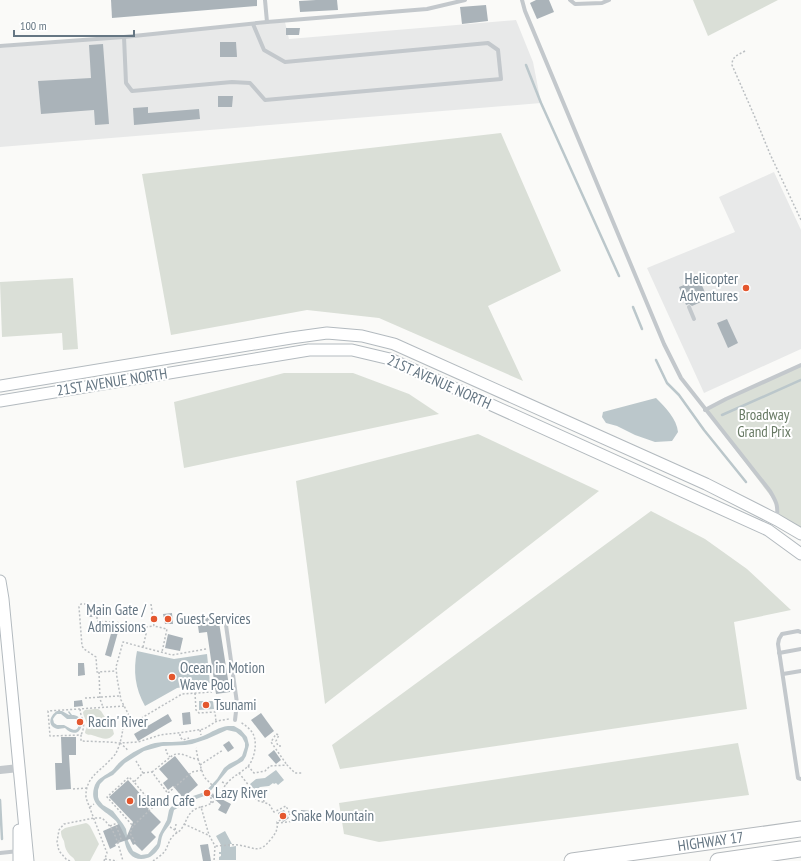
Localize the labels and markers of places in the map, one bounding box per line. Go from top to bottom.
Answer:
place label: Helicopter Adventures [680,269,739,305]
marker: Helicopter Adventures [741,283,751,293]
place label: Main Gate / Admissions [86,600,147,636]
place label: Guest Services [176,609,251,628]
marker: Main Gate / Admissions [149,614,159,624]
marker: Guest Services [163,614,173,624]
place label: Ocean in Motion Wave Pool [180,658,265,694]
marker: Ocean in Motion Wave Pool [167,672,177,682]
place label: Tsunami [214,695,257,714]
marker: Tsunami [201,700,211,710]
place label: Racin' River [88,712,149,731]
marker: Racin' River [75,717,85,727]
place label: Lazy River [215,783,268,802]
marker: Lazy River [202,788,212,798]
place label: Island Cafe [138,791,195,810]
marker: Island Cafe [125,796,135,806]
place label: Snake Mountain [291,806,374,825]
marker: Snake Mountain [278,811,288,821]

